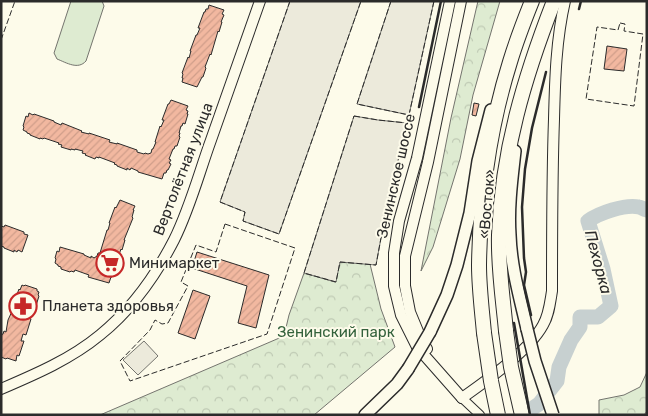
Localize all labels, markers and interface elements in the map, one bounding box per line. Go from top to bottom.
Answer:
street label: Вертолётная улица [149,100,217,238]
street label: Зенинское шоссе [373,112,419,240]
street label: «Восток» [475,169,499,239]
water label: Пехорка [581,228,616,296]
supermarket icon: Минимаркет [95,248,125,278]
place label: Минимаркет [129,254,220,272]
pharmacy icon: Планета здоровья [8,291,38,321]
place label: Планета здоровья [42,297,174,315]
park label: Зенинский парк [277,323,395,341]

